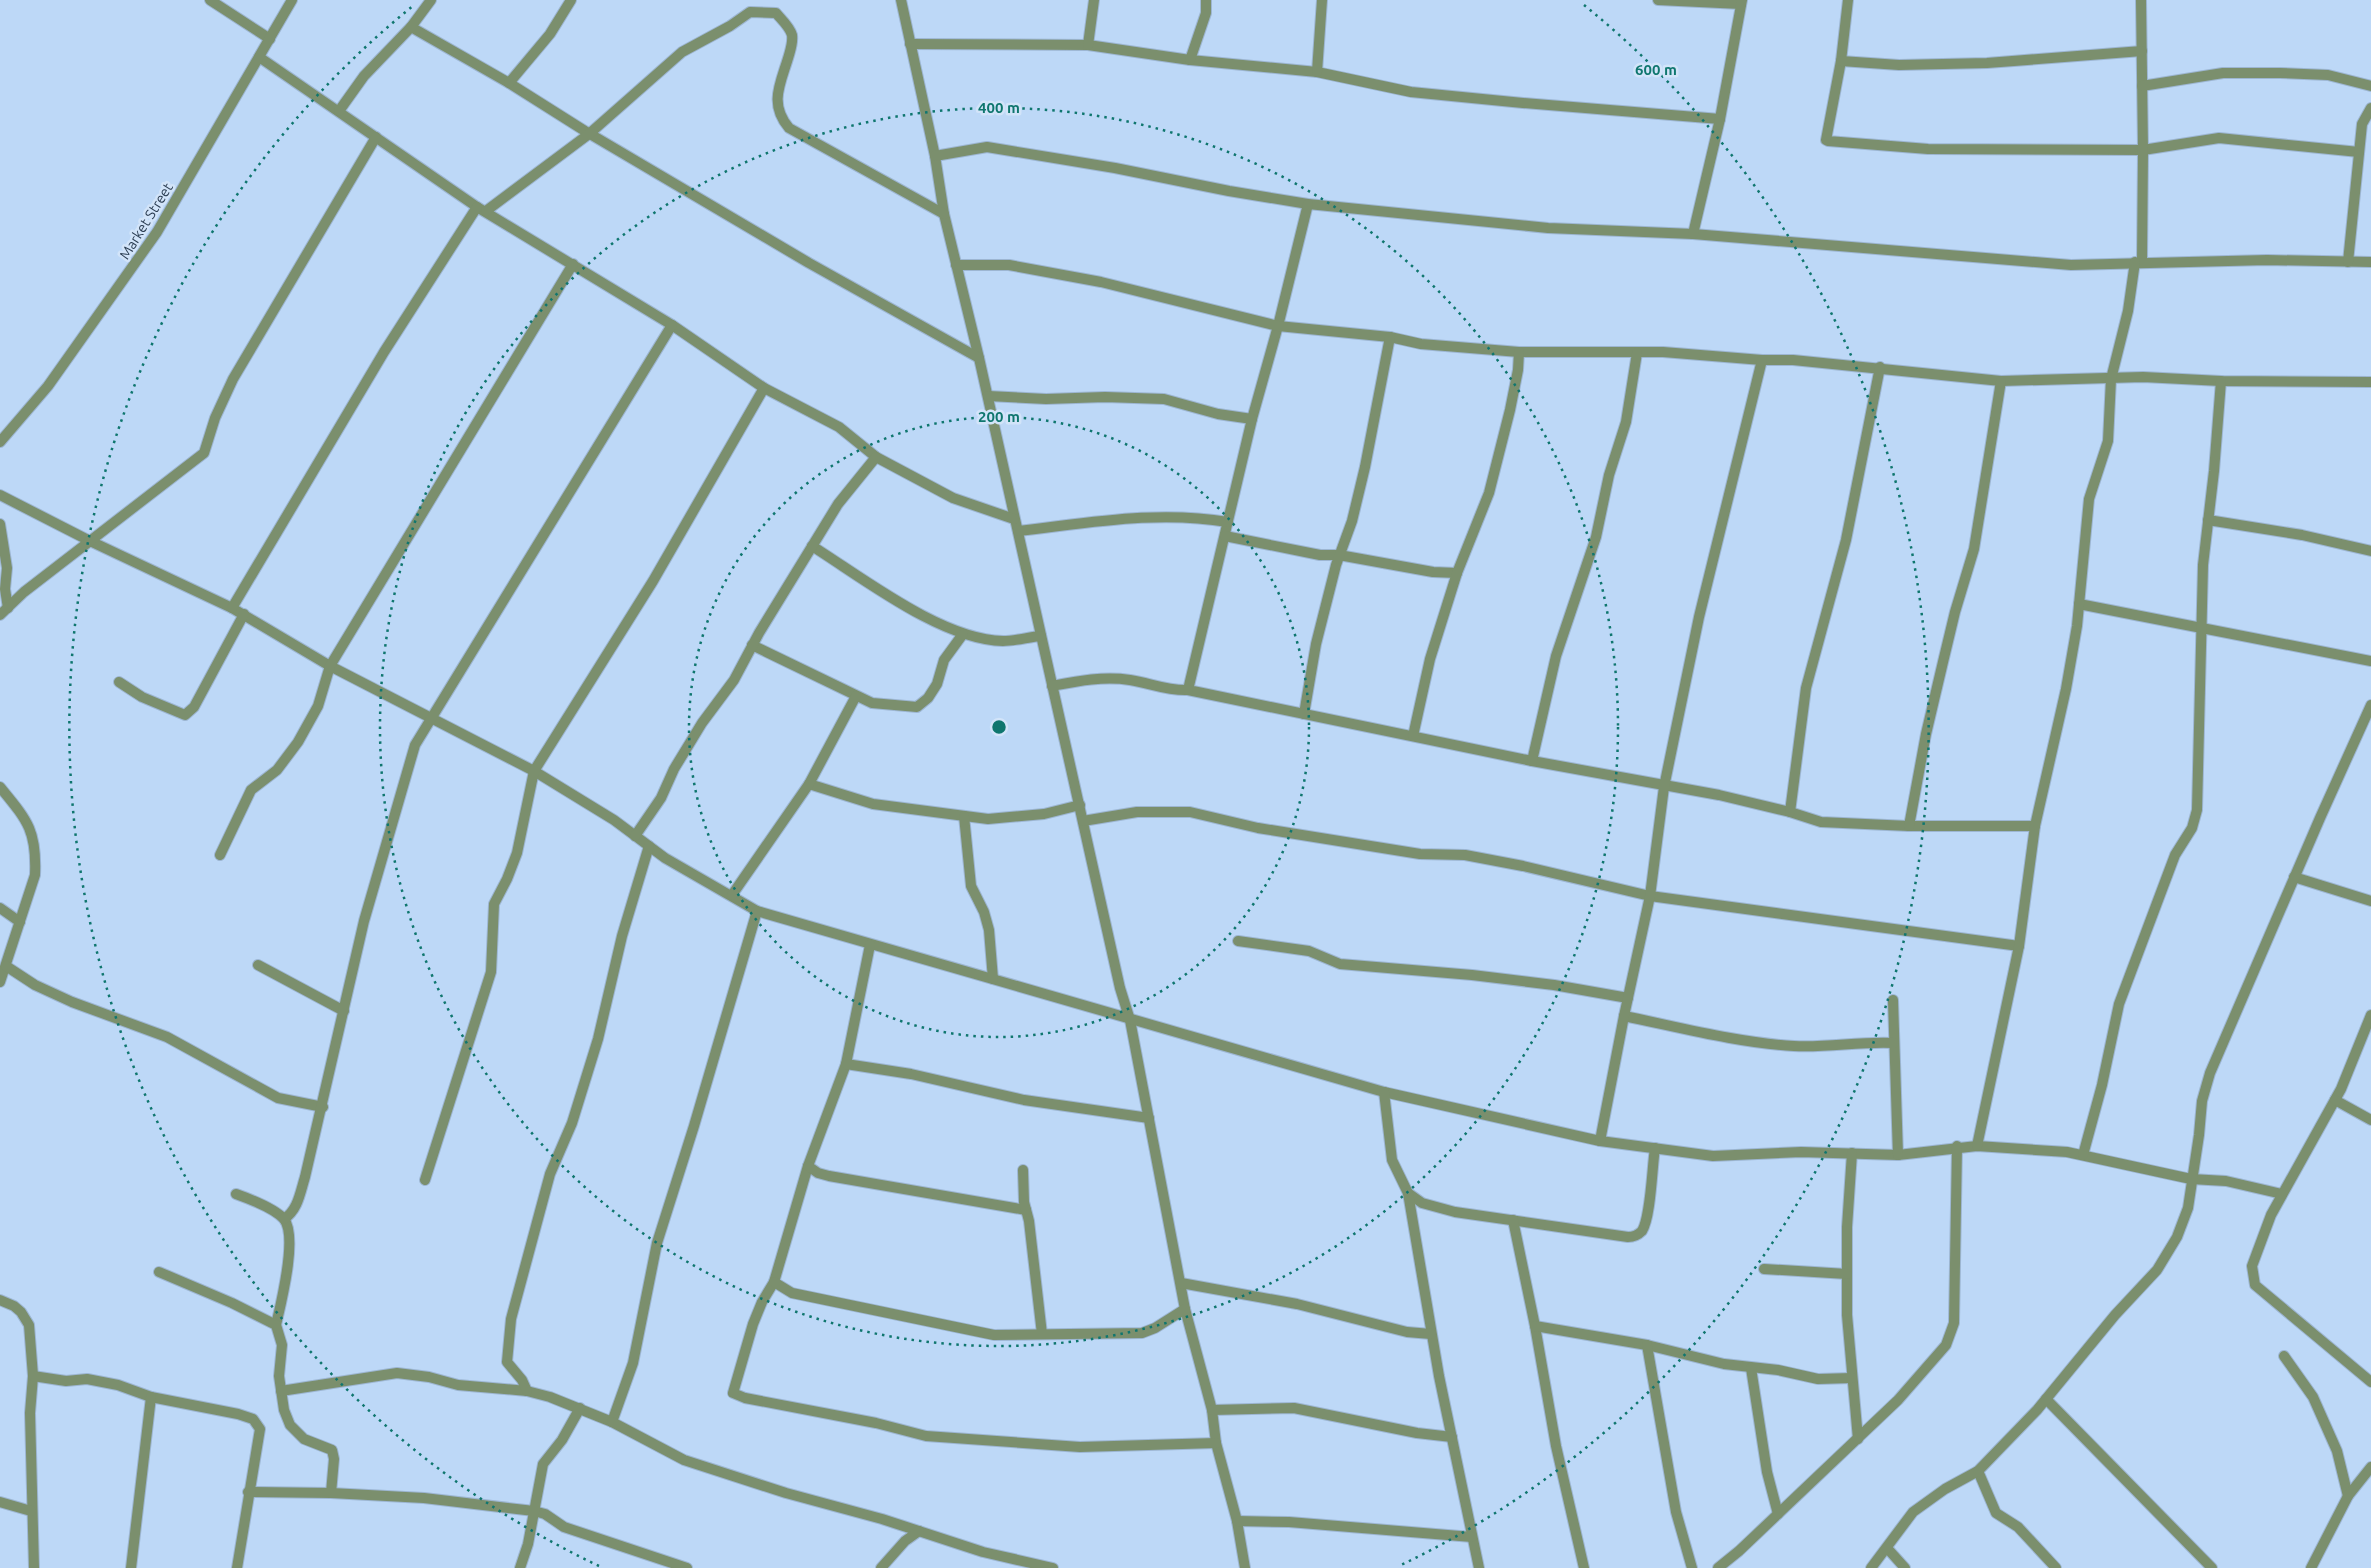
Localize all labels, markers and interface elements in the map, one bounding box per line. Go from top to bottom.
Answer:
text: 600 m [1635,61,1677,78]
text: 400 m [978,99,1020,116]
street label: Market Street [116,179,176,262]
text: 200 m [978,408,1020,425]
centre of rings [990,718,1008,736]

